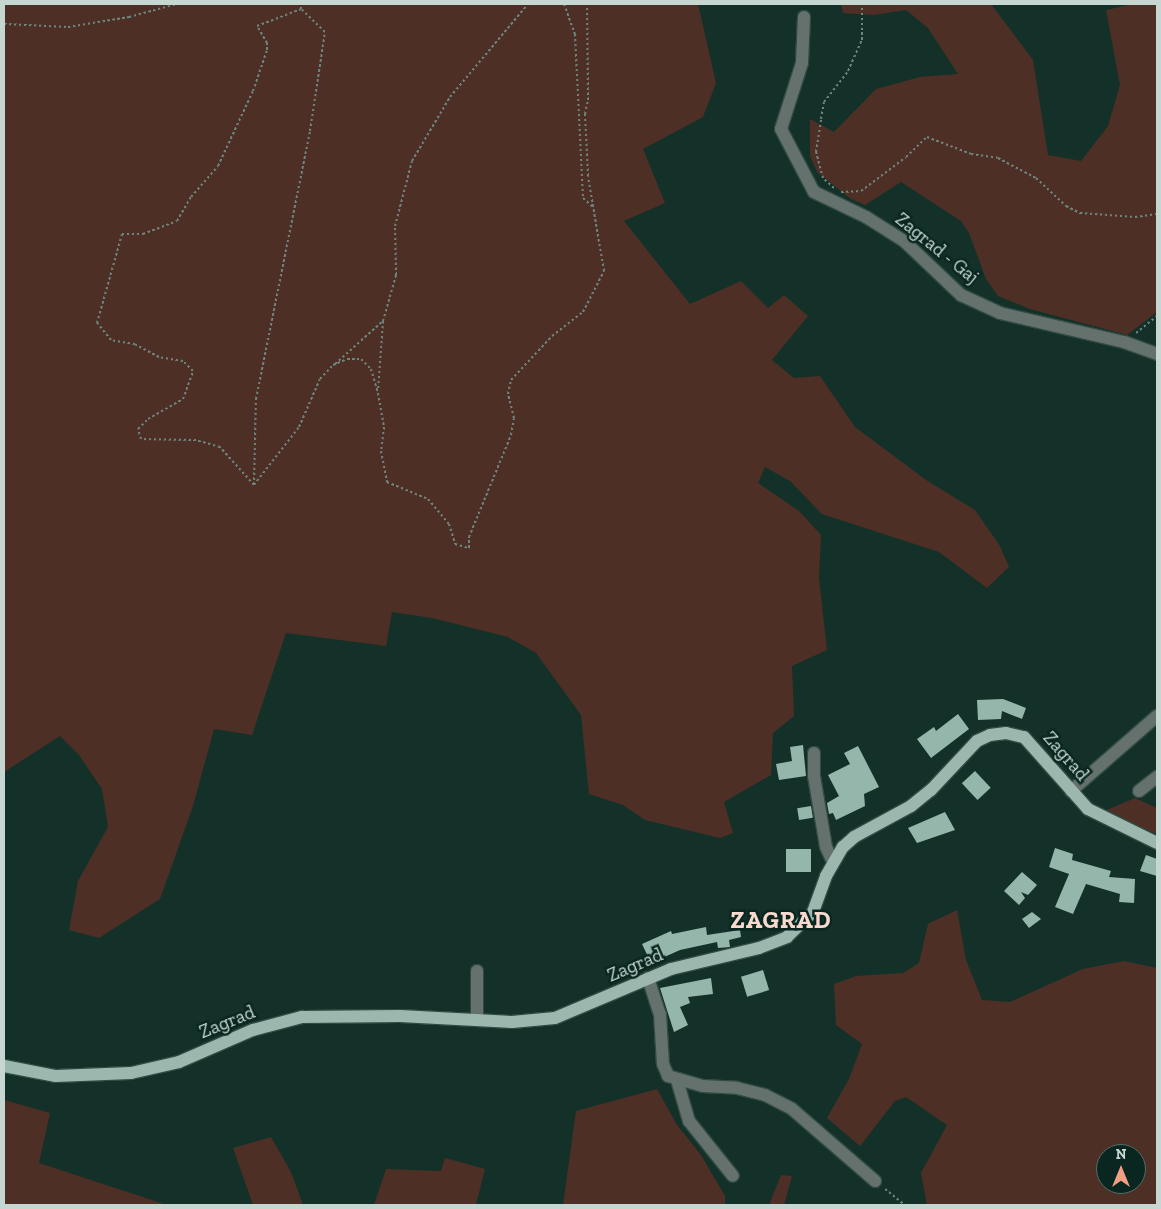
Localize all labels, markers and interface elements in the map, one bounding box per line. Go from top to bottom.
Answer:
street label: Zagrad - Gaj [891,208,983,288]
street label: Zagrad [1038,727,1094,785]
district label: ZAGRAD [730,906,832,934]
street label: Zagrad [604,943,666,987]
street label: Zagrad [196,1001,258,1043]
north arrow [1096,1144,1146,1194]
text: N [1116,1146,1126,1163]

